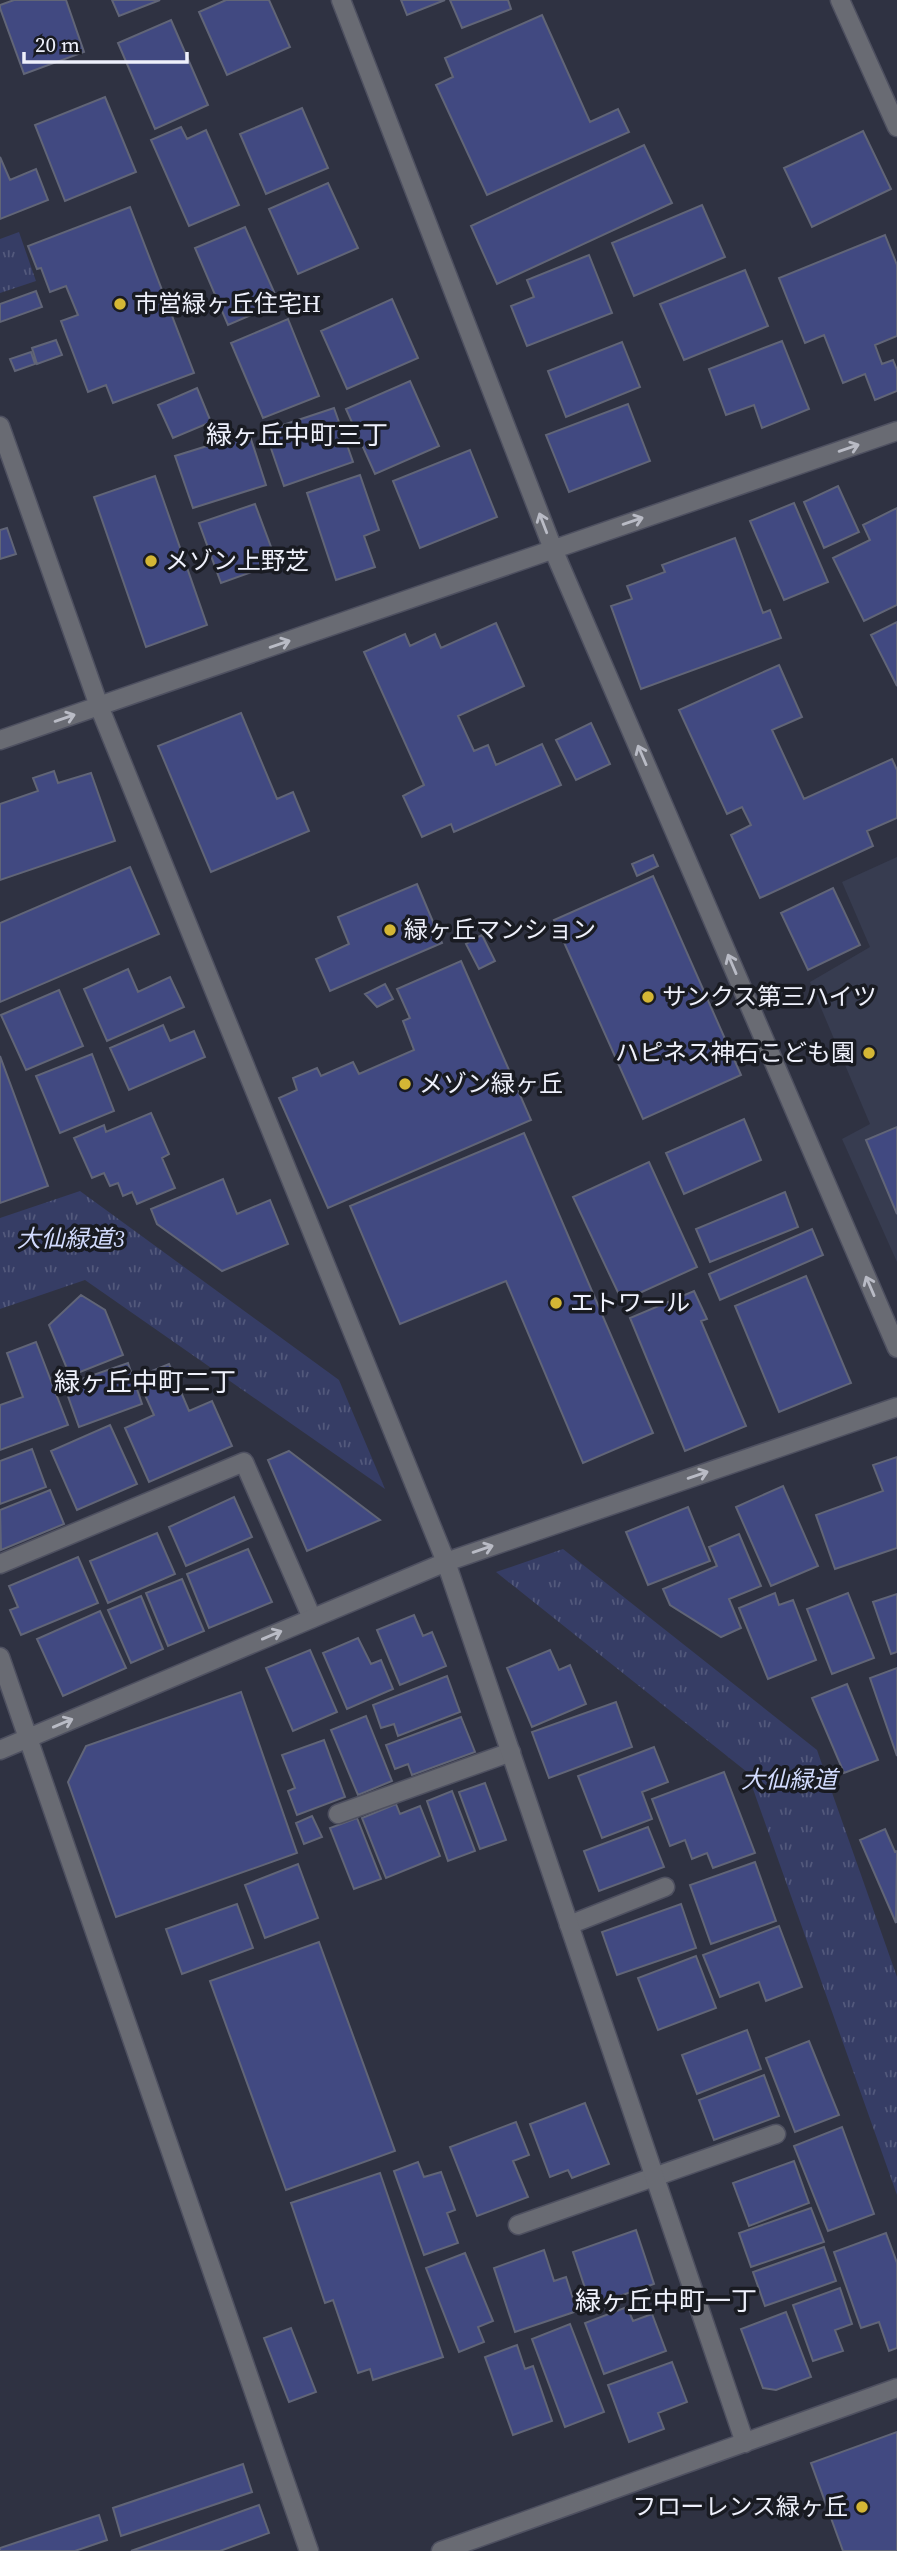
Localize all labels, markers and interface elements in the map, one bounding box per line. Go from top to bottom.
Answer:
scale bar [24,21,187,65]
text: 20 m [35,30,80,59]
place label: 市営緑ヶ丘住宅H [134,287,321,320]
marker: 市営緑ヶ丘住宅H [112,296,128,312]
district label: 緑ヶ丘中町三丁 [206,417,388,453]
one-way arrow [837,441,859,453]
one-way arrow [536,513,548,535]
one-way arrow [622,514,644,526]
place label: メゾン上野芝 [165,544,309,577]
marker: メゾン上野芝 [143,553,159,569]
one-way arrow [268,637,290,649]
one-way arrow [53,711,75,723]
one-way arrow [635,745,648,766]
place label: 緑ヶ丘マンション [404,913,596,946]
marker: 緑ヶ丘マンション [382,922,398,938]
one-way arrow [725,954,738,975]
place label: サンクス第三ハイツ [662,980,877,1013]
marker: サンクス第三ハイツ [640,989,656,1005]
place label: ハピネス神石こども園 [615,1036,855,1069]
marker: ハピネス神石こども園 [861,1045,877,1061]
place label: メゾン緑ヶ丘 [419,1067,563,1100]
marker: メゾン緑ヶ丘 [397,1076,413,1092]
park label: 大仙緑道3 [17,1222,125,1255]
one-way arrow [863,1275,876,1297]
place label: エトワール [570,1286,690,1319]
marker: エトワール [548,1295,564,1311]
district label: 緑ヶ丘中町二丁 [54,1364,236,1400]
one-way arrow [687,1468,709,1480]
one-way arrow [472,1542,494,1554]
one-way arrow [261,1627,283,1640]
one-way arrow [52,1716,73,1729]
park label: 大仙緑道 [741,1763,841,1796]
district label: 緑ヶ丘中町一丁 [575,2283,757,2319]
place label: フローレンス緑ヶ丘 [632,2490,848,2523]
marker: フローレンス緑ヶ丘 [854,2499,870,2515]

